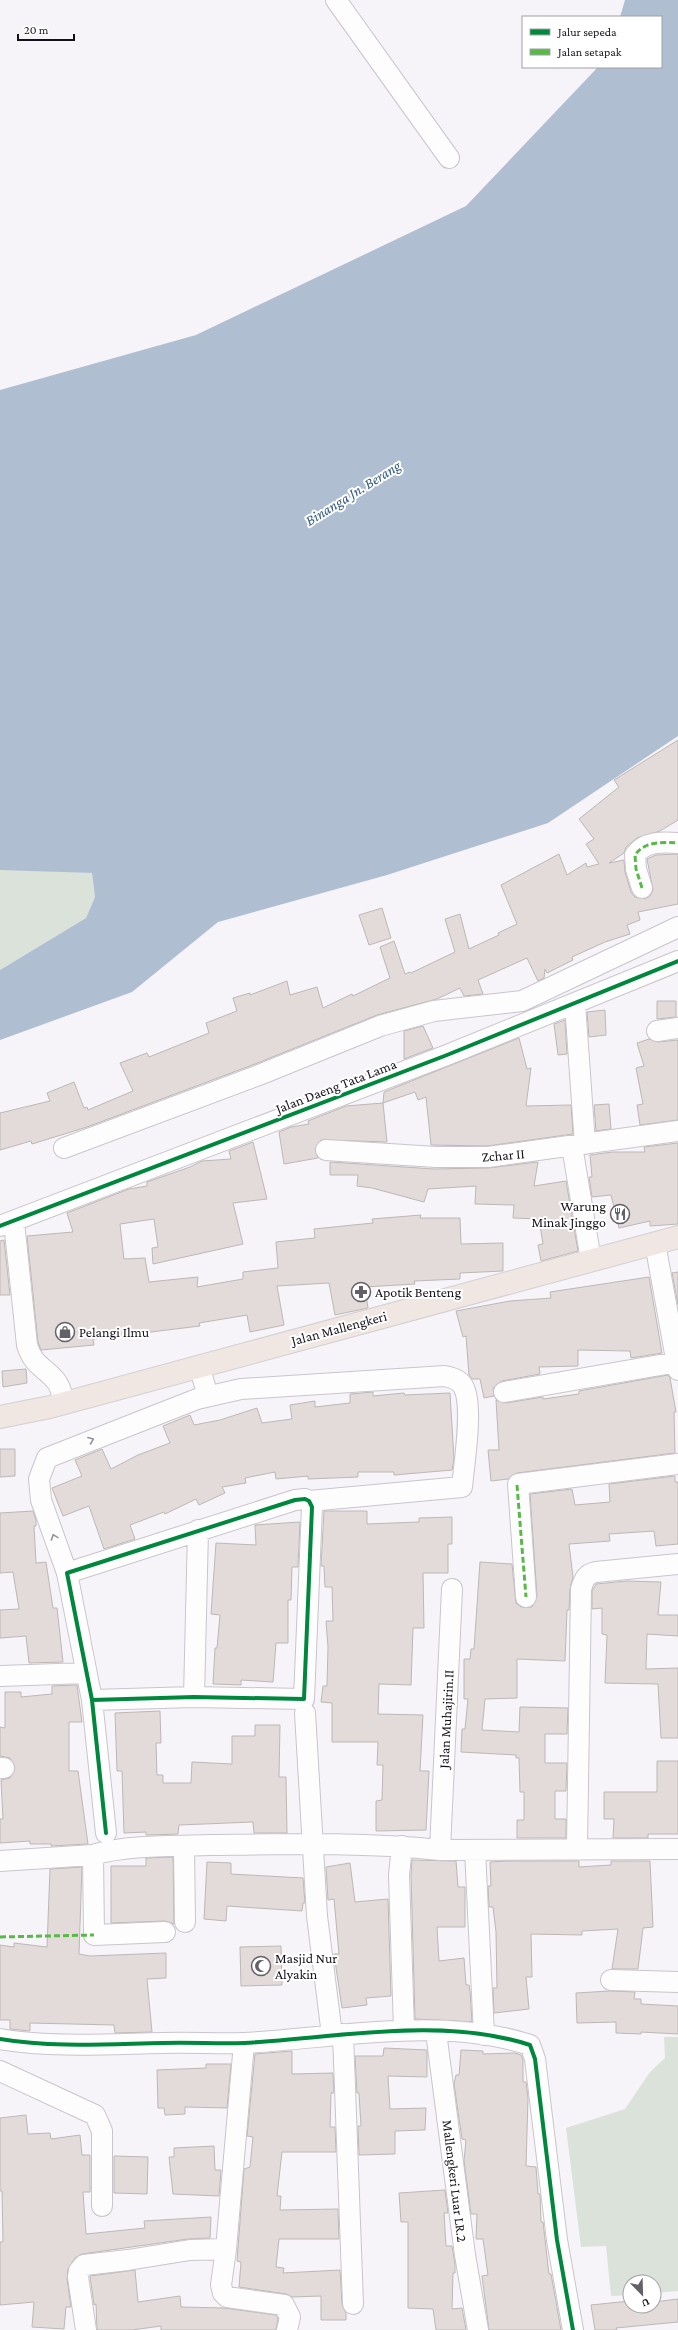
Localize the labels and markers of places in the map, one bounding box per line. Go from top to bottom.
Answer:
place label: Warung Minak Jinggo [532,1198,606,1230]
restaurant icon: Warung Minak Jinggo [609,1203,631,1225]
pharmacy icon: Apotik Benteng [350,1281,372,1303]
place label: Apotik Benteng [375,1284,461,1300]
shop icon: Pelangi Ilmu [54,1321,76,1343]
place label: Pelangi Ilmu [79,1324,150,1340]
place label: Masjid Nur Alyakin [275,1950,337,1982]
mosque icon: Masjid Nur Alyakin [250,1955,272,1977]

